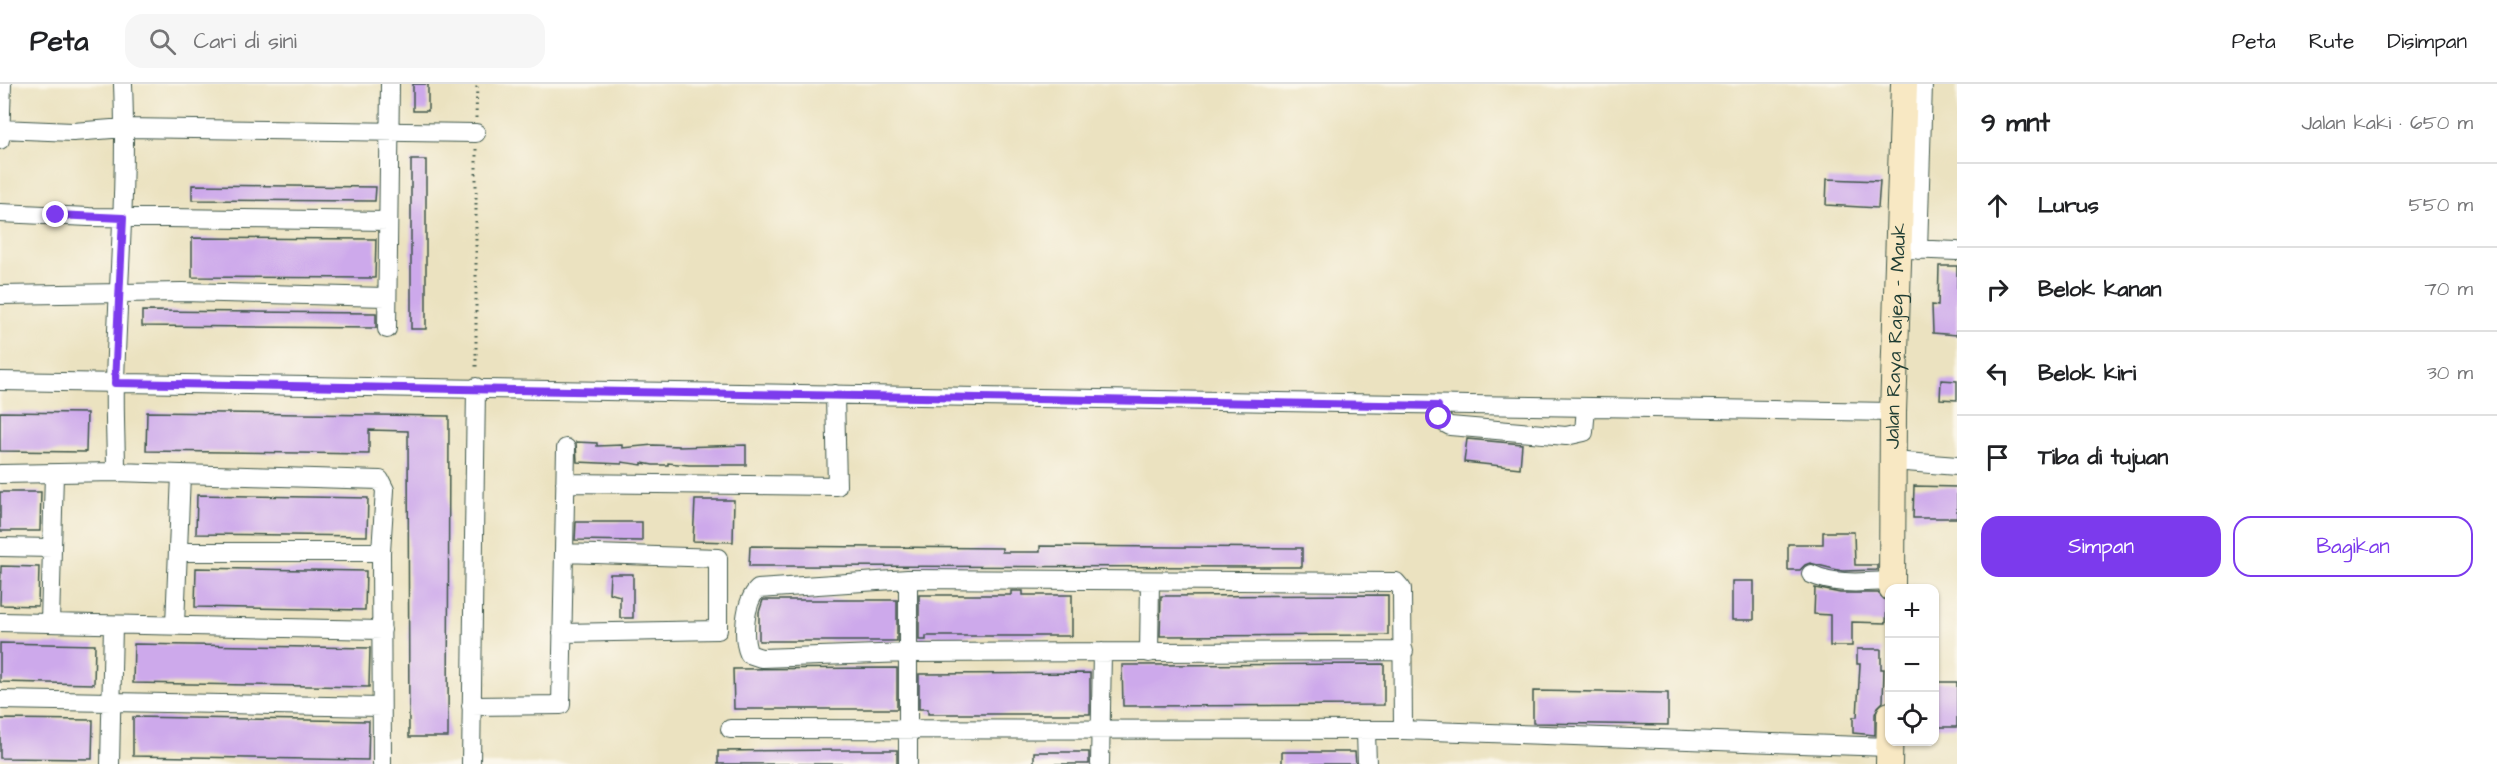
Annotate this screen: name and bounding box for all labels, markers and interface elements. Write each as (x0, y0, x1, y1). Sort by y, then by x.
search box (125, 14, 545, 68)
text: Peta (30, 22, 89, 61)
icon: search (146, 25, 179, 58)
text: Cari di sini (194, 26, 297, 57)
text: Peta (2232, 27, 2276, 56)
text: Rute (2309, 27, 2354, 56)
text: Disimpan (2387, 27, 2467, 56)
text: 9 mnt (1981, 105, 2050, 141)
text: Jalan kaki · 650 m (2301, 109, 2473, 137)
icon: ahead (1981, 189, 2014, 222)
text: Lurus (2038, 190, 2099, 221)
text: 550 m (2408, 191, 2473, 219)
route end (42, 201, 68, 227)
street label: Jalan Raya Rajeg - Mauk (1879, 222, 1913, 449)
icon: right (1981, 273, 2014, 306)
text: Belok kanan (2038, 274, 2162, 305)
text: 70 m (2425, 275, 2473, 303)
icon: left (1981, 357, 2014, 390)
text: Belok kiri (2038, 358, 2136, 389)
text: 30 m (2427, 359, 2473, 387)
route start (1425, 403, 1451, 429)
icon: arrive (1981, 441, 2014, 474)
text: Tiba di tujuan (2038, 442, 2168, 473)
button: Simpan (1981, 516, 2221, 577)
button: Bagikan (2233, 516, 2473, 577)
map controls (1885, 584, 1939, 746)
button: + (1885, 584, 1939, 638)
button: − (1885, 638, 1939, 692)
button: locate (1885, 692, 1939, 746)

